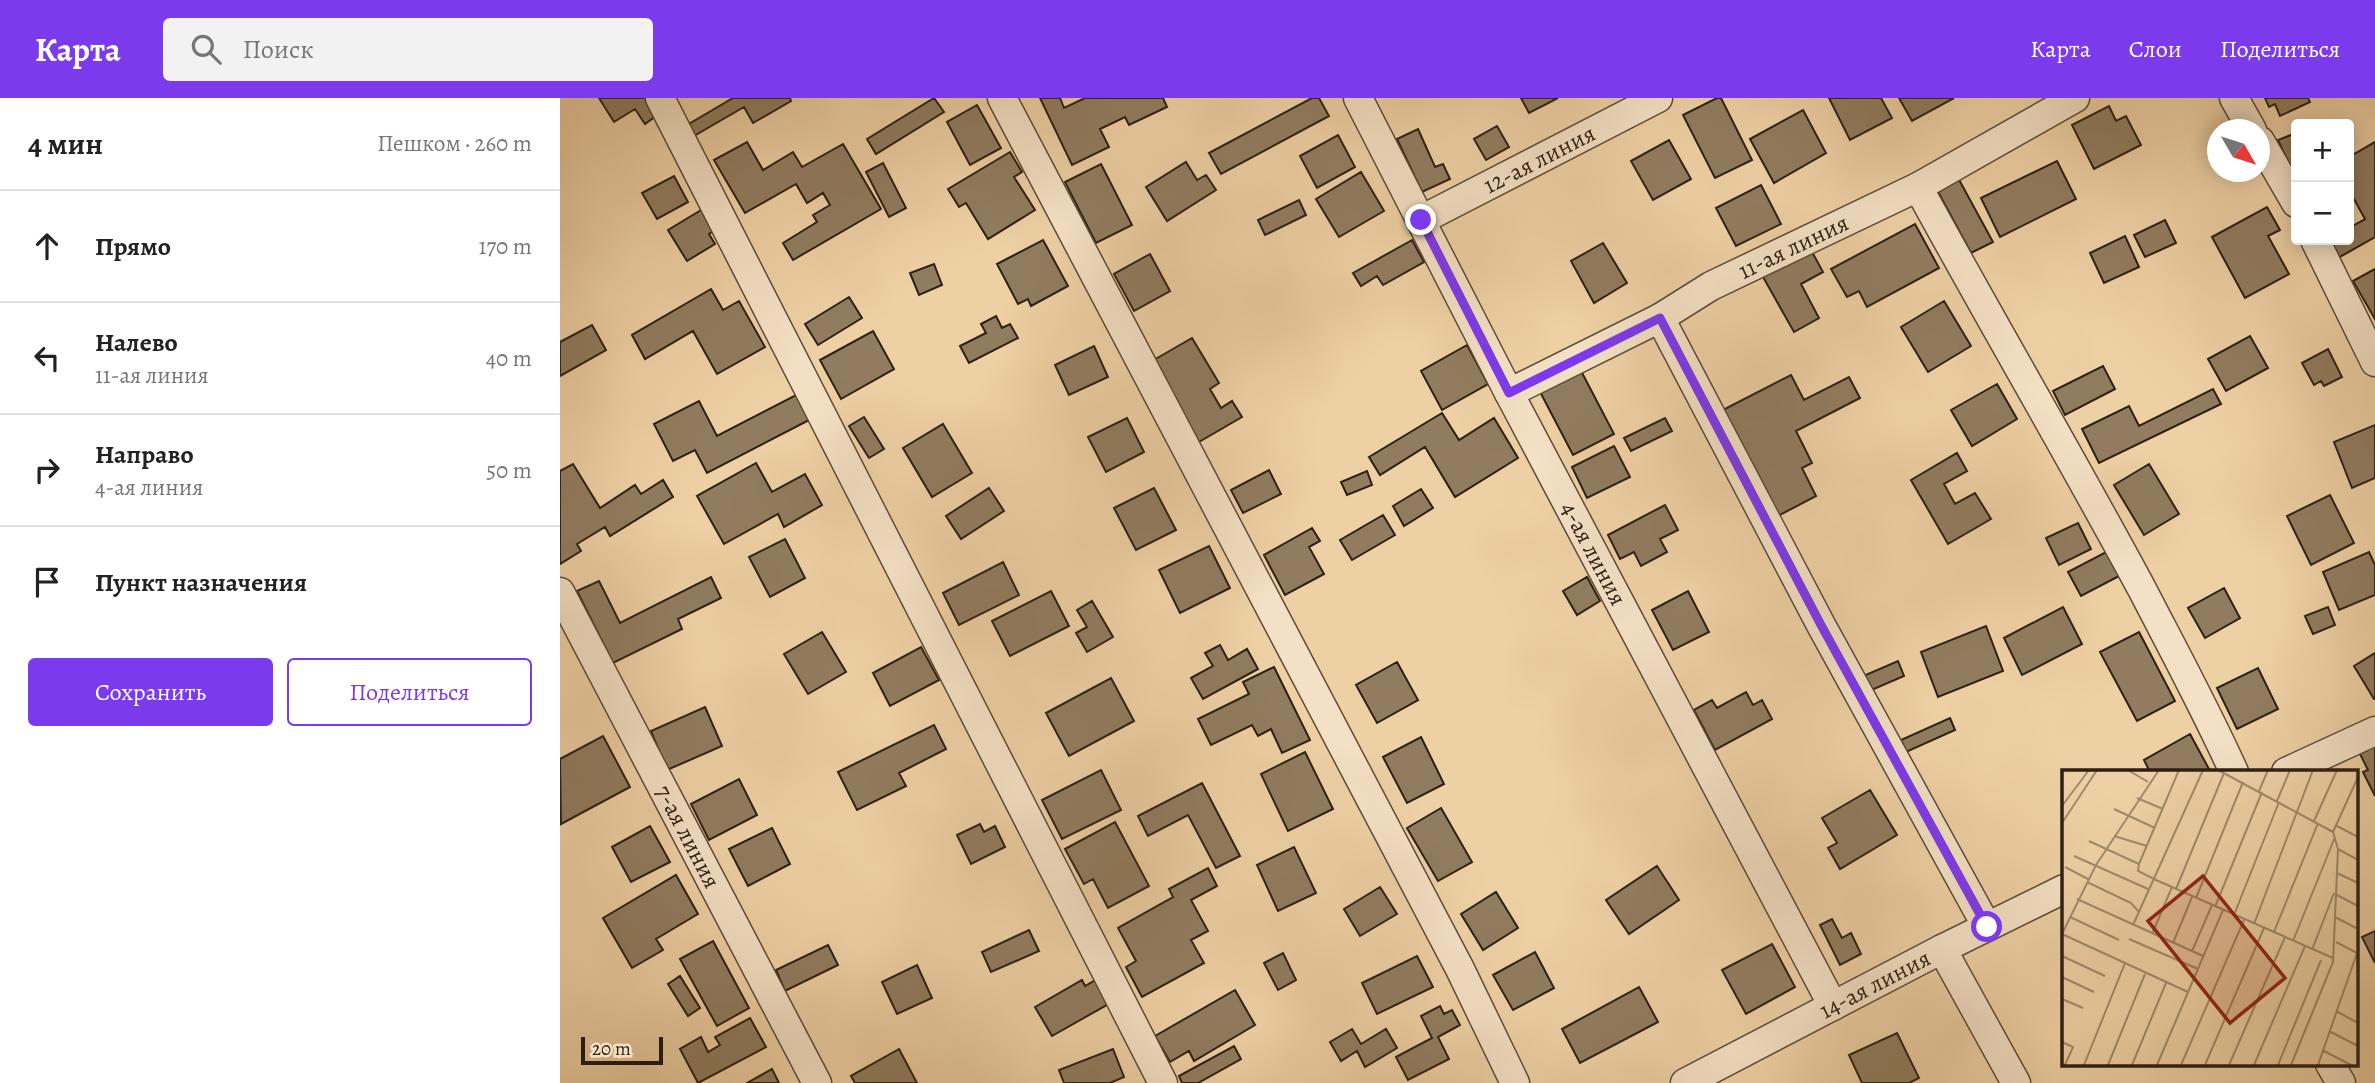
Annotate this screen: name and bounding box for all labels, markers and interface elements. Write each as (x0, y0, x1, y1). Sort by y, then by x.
search box (163, 18, 653, 81)
text: Карта (35, 27, 121, 72)
icon: search (187, 30, 225, 68)
text: Поиск (243, 32, 314, 67)
text: Карта (2030, 33, 2091, 65)
text: Слои (2129, 33, 2182, 65)
text: Поделиться (2220, 33, 2340, 65)
street label: 12-ая линия (1478, 117, 1601, 201)
north arrow (2207, 119, 2270, 182)
map controls (2291, 119, 2354, 245)
button: + (2291, 119, 2354, 182)
text: 4 мин (28, 124, 103, 164)
text: Пешком · 260 m (377, 128, 532, 159)
button: − (2291, 182, 2354, 245)
route end (1405, 204, 1436, 235)
street label: 11-ая линия (1733, 207, 1854, 287)
icon: ahead (28, 227, 66, 265)
text: Прямо (95, 229, 171, 264)
text: 170 m (479, 231, 532, 262)
text: Налево (95, 325, 178, 360)
icon: left (28, 339, 66, 377)
text: 40 m (486, 343, 532, 374)
text: 11-ая линия (95, 360, 209, 391)
text: Направо (95, 437, 194, 472)
icon: right (28, 451, 66, 489)
text: 50 m (486, 455, 532, 486)
text: 4-ая линия (95, 472, 203, 503)
street label: 4-ая линия (1553, 496, 1634, 611)
icon: arrive (28, 563, 66, 601)
text: Пункт назначения (95, 565, 307, 600)
button: Сохранить (28, 658, 273, 726)
button: Поделиться (287, 658, 532, 726)
inset map (2062, 770, 2358, 1066)
street label: 7-ая линия (648, 779, 728, 894)
route start (1971, 911, 2002, 942)
street label: 14-ая линия (1814, 942, 1936, 1026)
scale bar (581, 1034, 663, 1066)
text: 20 m (592, 1036, 631, 1062)

